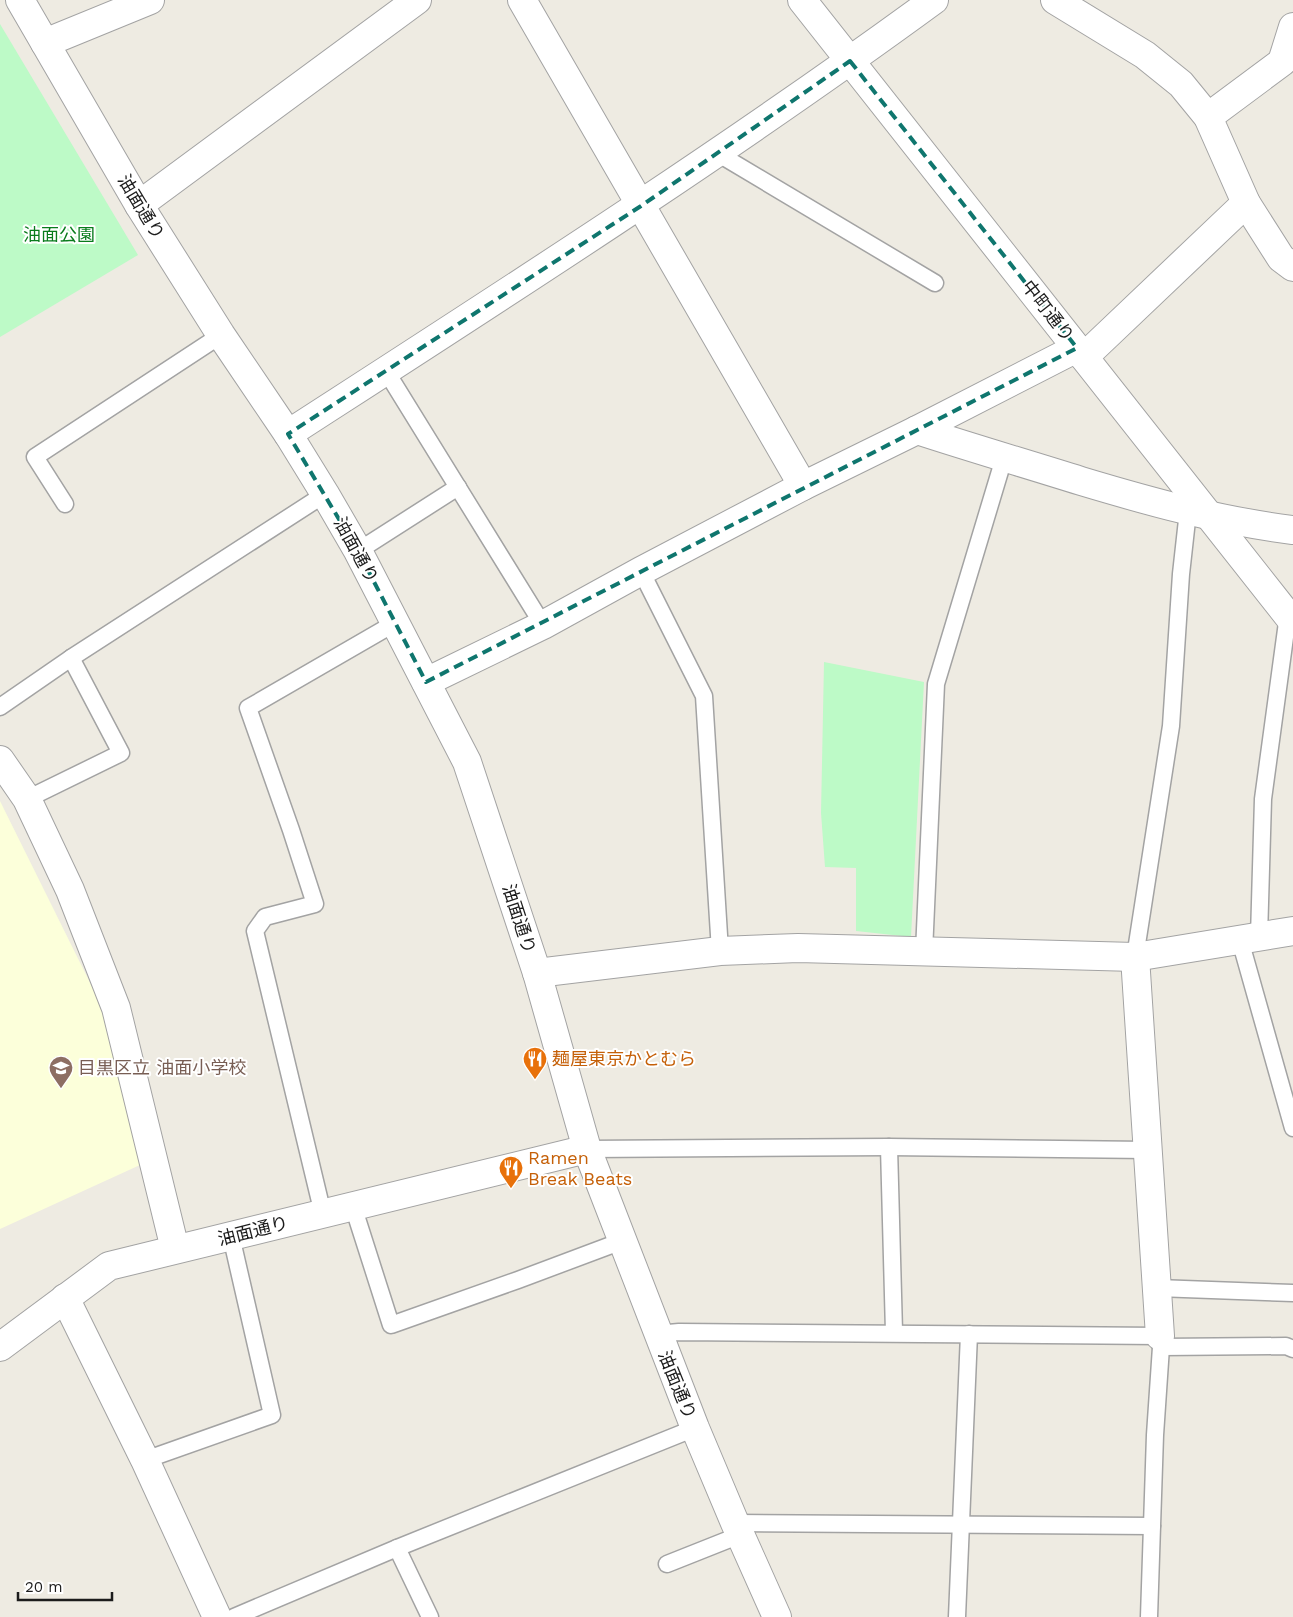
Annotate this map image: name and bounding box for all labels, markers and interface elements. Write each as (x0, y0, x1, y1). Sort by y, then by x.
street label: 油面通り (114, 170, 169, 243)
park label: 油面公園 (23, 224, 95, 245)
street label: 中町通り (1018, 276, 1079, 346)
street label: 油面通り (330, 513, 383, 586)
street label: 油面通り (498, 881, 541, 956)
restaurant icon: 麺屋東京かとむら (522, 1046, 548, 1080)
place label: 麺屋東京かとむら (552, 1048, 696, 1069)
school or university icon: 目黒区立 油面小学校 (48, 1055, 74, 1089)
place label: 目黒区立 油面小学校 (78, 1057, 246, 1078)
place label: Ramen Break Beats (528, 1147, 632, 1189)
restaurant icon: Ramen Break Beats (498, 1155, 524, 1189)
street label: 油面通り (215, 1212, 290, 1249)
street label: 油面通り (654, 1348, 701, 1422)
scale bar (18, 1570, 111, 1602)
text: 20 m (25, 1578, 63, 1596)

